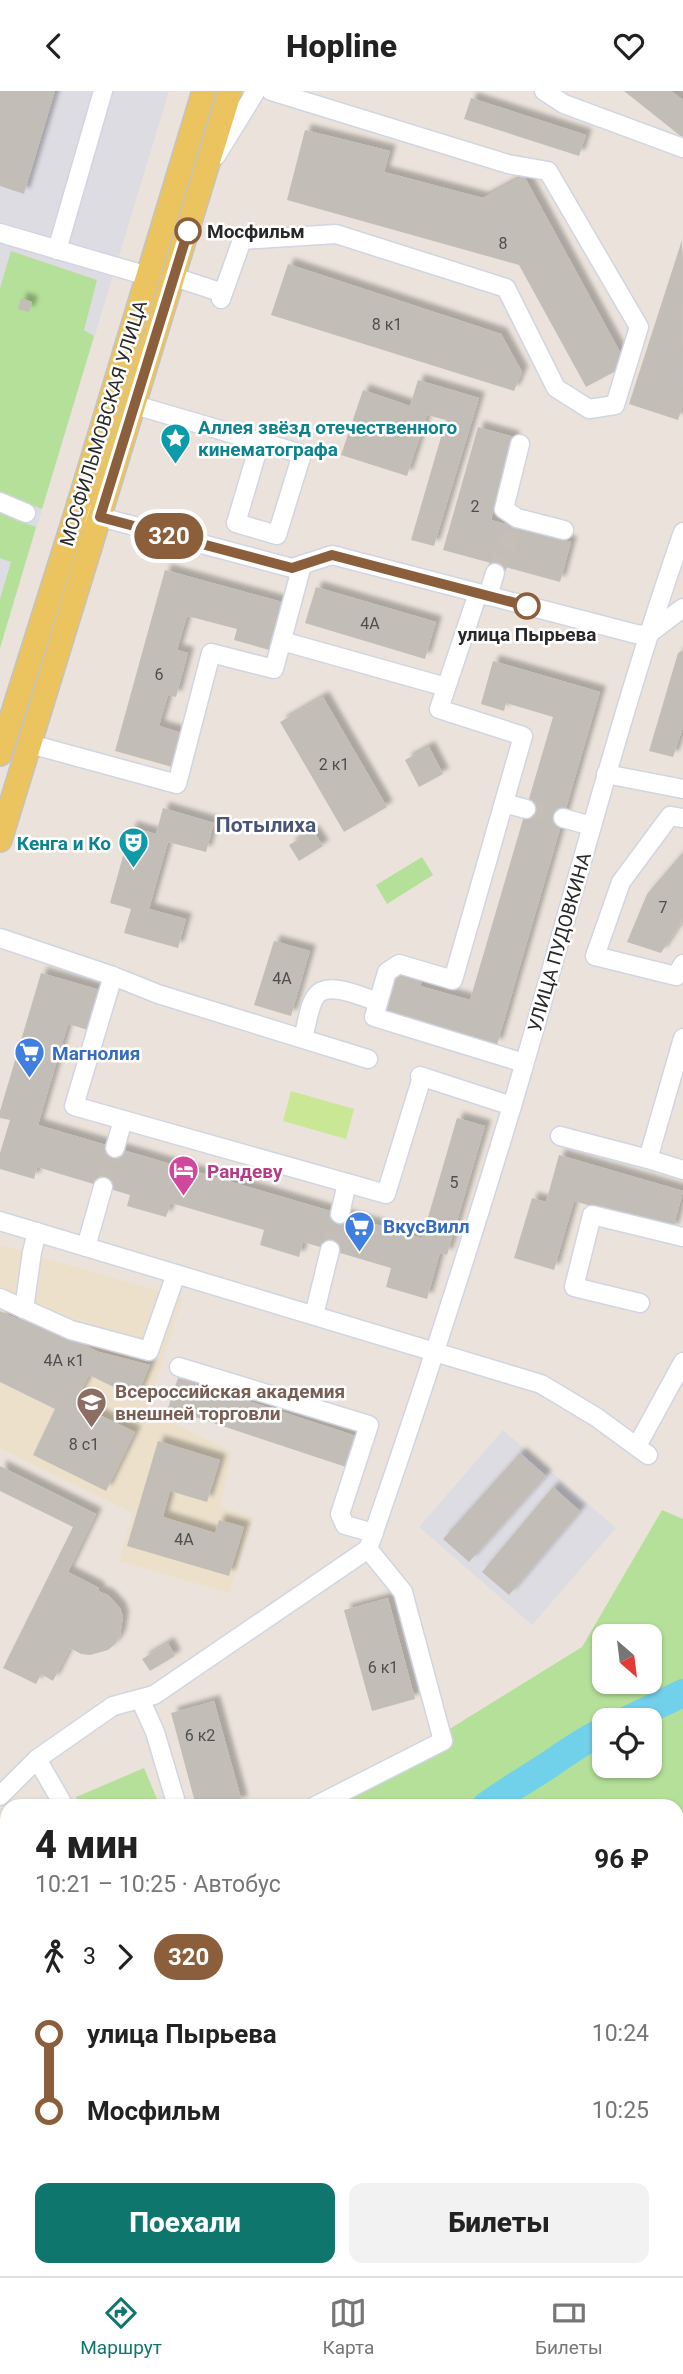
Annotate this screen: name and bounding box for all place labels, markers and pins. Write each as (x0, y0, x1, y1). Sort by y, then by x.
marker: Мосфильм (175, 218, 201, 244)
place label: Мосфильм (207, 220, 305, 243)
place label: Аллея звёзд отечественного кинематографа (198, 416, 458, 461)
place icon: Аллея звёзд отечественного кинематографа (158, 421, 192, 465)
marker: улица Пырьева (514, 593, 540, 619)
place label: улица Пырьева (458, 623, 596, 646)
theatre icon: Кенга и Ко (117, 826, 151, 870)
place label: Кенга и Ко (17, 832, 111, 855)
supermarket icon: Магнолия (12, 1036, 46, 1080)
place label: Магнолия (52, 1042, 140, 1065)
hotel icon: Рандеву (167, 1154, 201, 1198)
place label: Рандеву (207, 1160, 283, 1183)
supermarket icon: ВкусВилл (343, 1209, 377, 1253)
place label: ВкусВилл (383, 1215, 470, 1238)
place label: Всероссийская академия внешней торговли (115, 1380, 345, 1425)
school or university icon: Всероссийская академия внешней торговли (75, 1385, 109, 1429)

